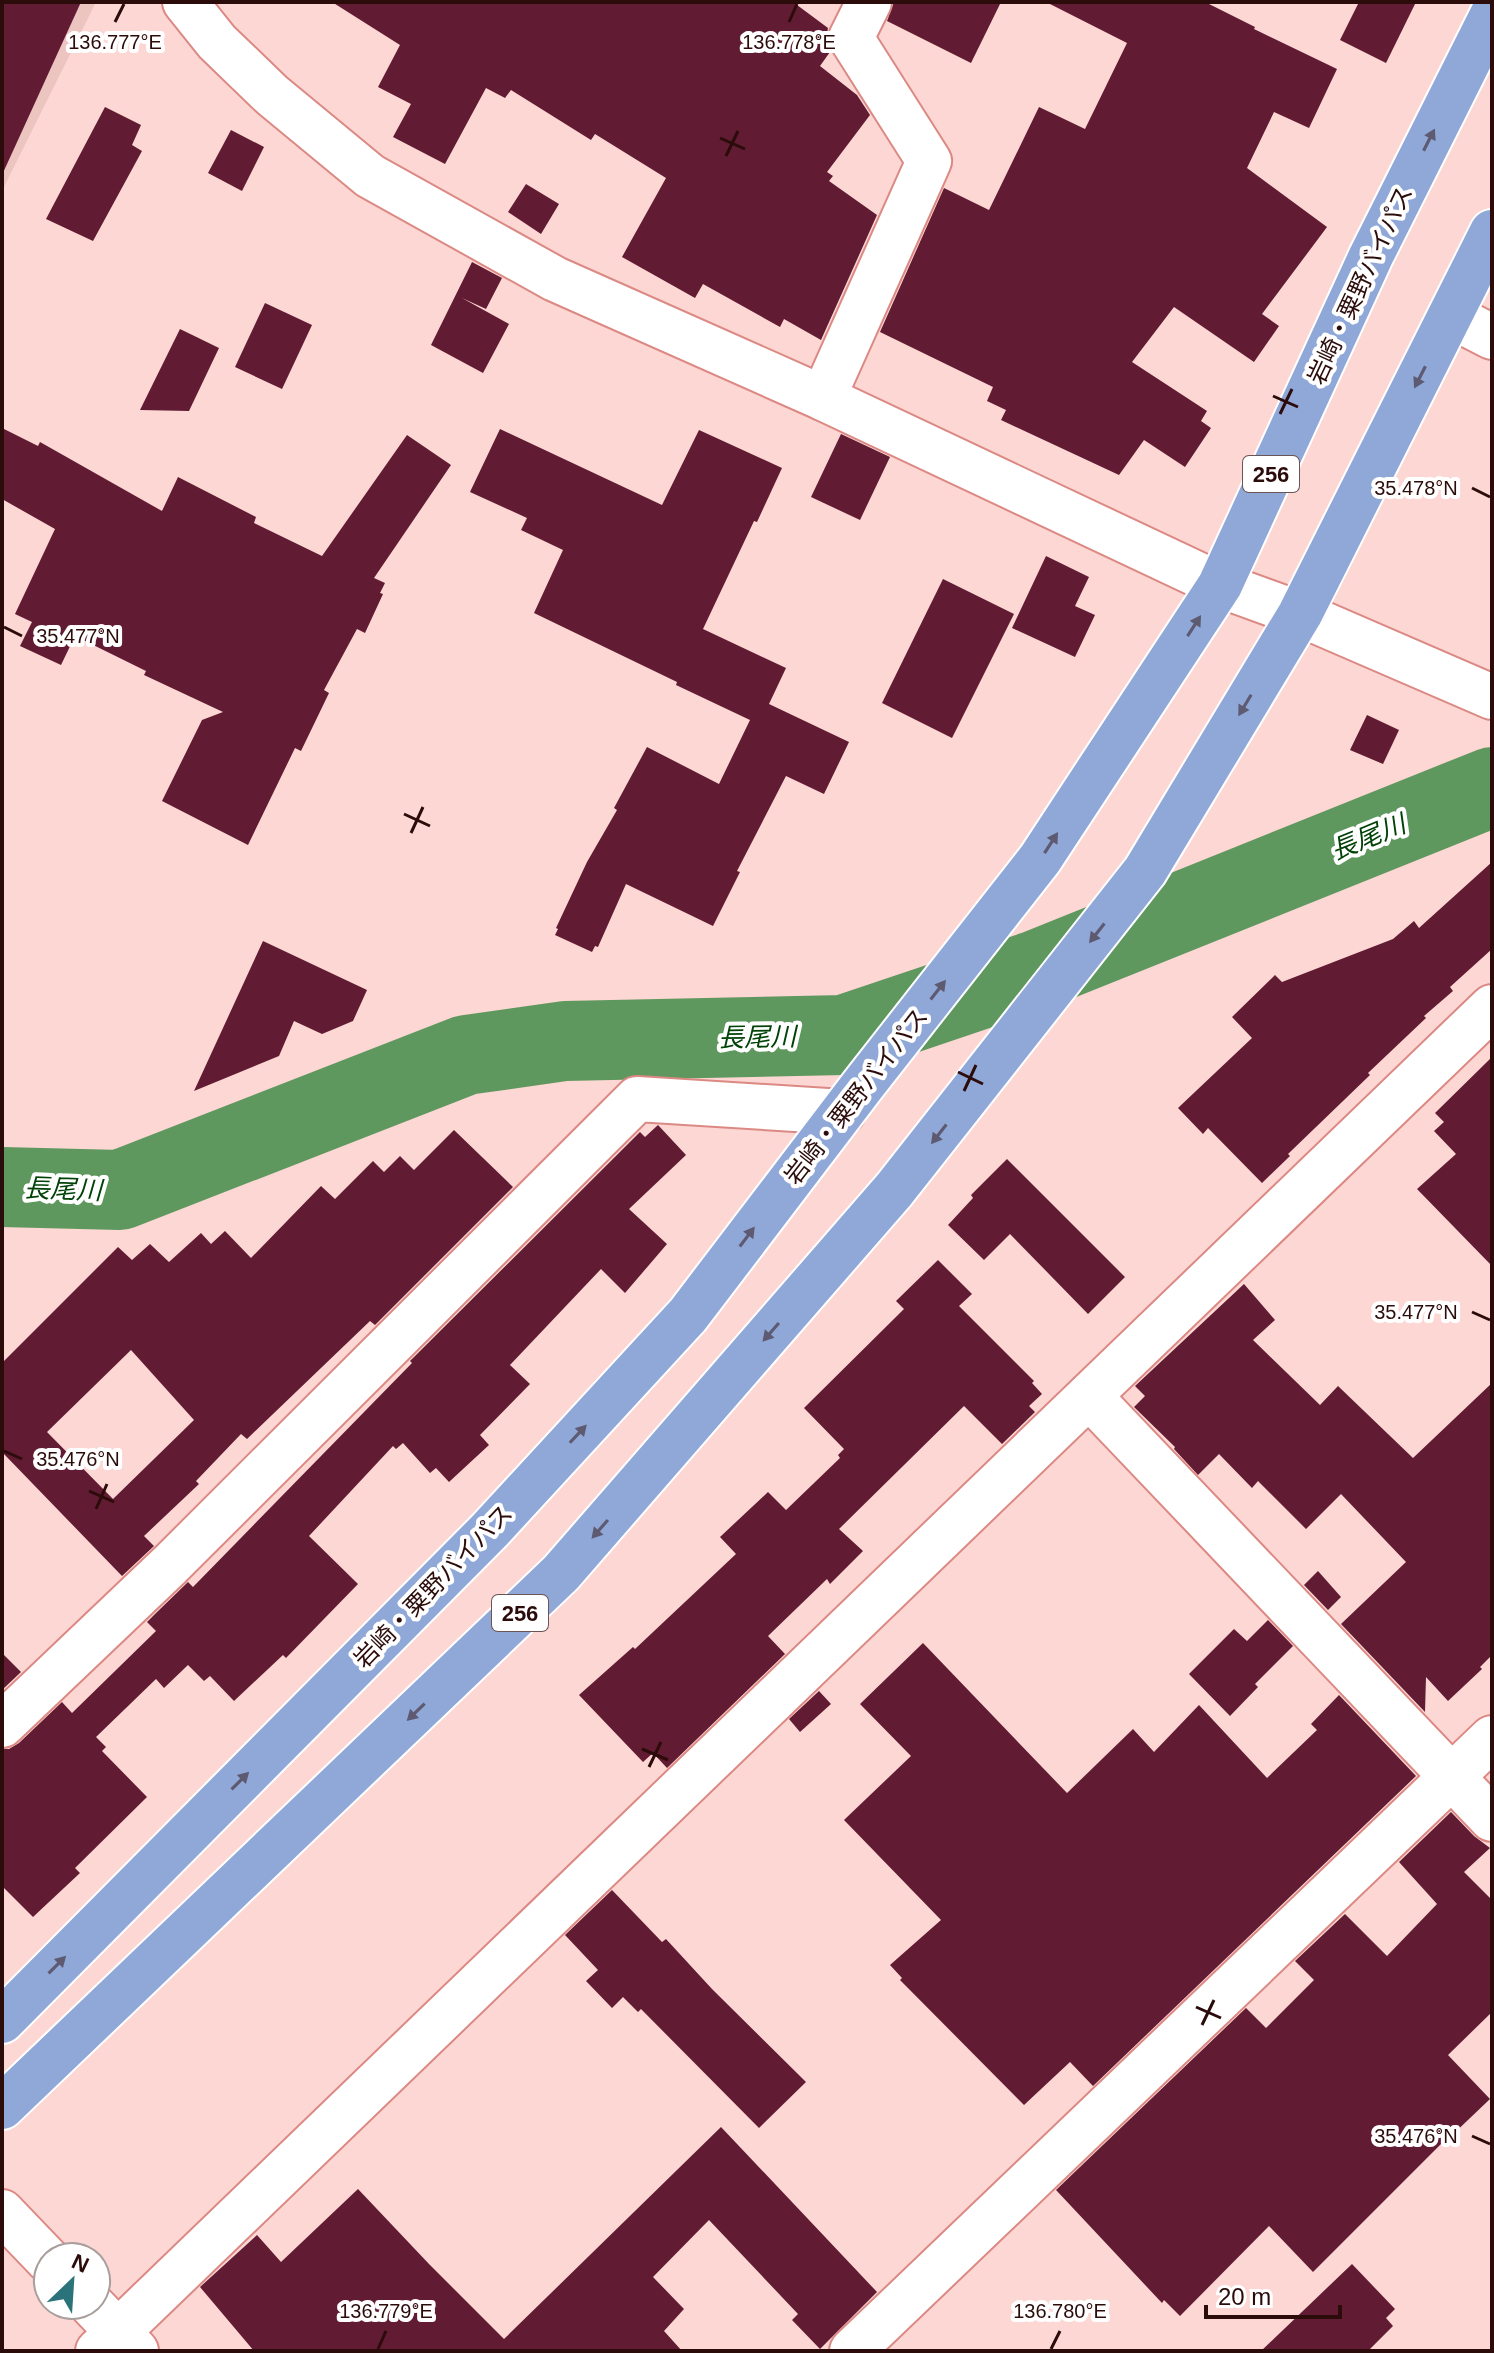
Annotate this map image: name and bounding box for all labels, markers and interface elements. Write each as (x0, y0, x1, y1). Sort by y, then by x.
text: 136.777°E (68, 31, 162, 53)
text: 136.778°E (742, 31, 836, 53)
one-way arrow (1423, 129, 1436, 152)
street label: 岩崎・粟野バイパス (1302, 182, 1418, 388)
one-way arrow (1413, 366, 1427, 389)
road number: 256 (1243, 456, 1299, 492)
text: 35.478°N (1374, 477, 1458, 499)
one-way arrow (1186, 615, 1201, 636)
text: 35.477°N (36, 625, 120, 647)
one-way arrow (1239, 694, 1253, 716)
water label: 長尾川 (1326, 807, 1413, 866)
one-way arrow (1043, 832, 1058, 853)
one-way arrow (1090, 923, 1106, 943)
one-way arrow (929, 980, 946, 1000)
street label: 岩崎・粟野バイパス (779, 1003, 933, 1189)
water label: 長尾川 (718, 1021, 799, 1053)
one-way arrow (931, 1124, 947, 1144)
water label: 長尾川 (23, 1173, 105, 1205)
one-way arrow (739, 1227, 755, 1247)
text: 35.477°N (1374, 1301, 1458, 1323)
one-way arrow (763, 1322, 780, 1342)
one-way arrow (569, 1425, 587, 1444)
text: 35.476°N (36, 1448, 120, 1470)
street label: 岩崎・粟野バイパス (348, 1499, 518, 1673)
one-way arrow (592, 1519, 610, 1538)
road number: 256 (492, 1595, 548, 1631)
one-way arrow (407, 1702, 426, 1721)
one-way arrow (230, 1772, 249, 1791)
one-way arrow (47, 1956, 66, 1975)
text: 35.476°N (1374, 2125, 1458, 2147)
north arrow (32, 2241, 112, 2321)
text: N (68, 2249, 93, 2278)
scale bar (1206, 2269, 1340, 2319)
text: 20 m (1218, 2283, 1271, 2310)
text: 136.779°E (339, 2300, 433, 2322)
text: 136.780°E (1013, 2300, 1107, 2322)

